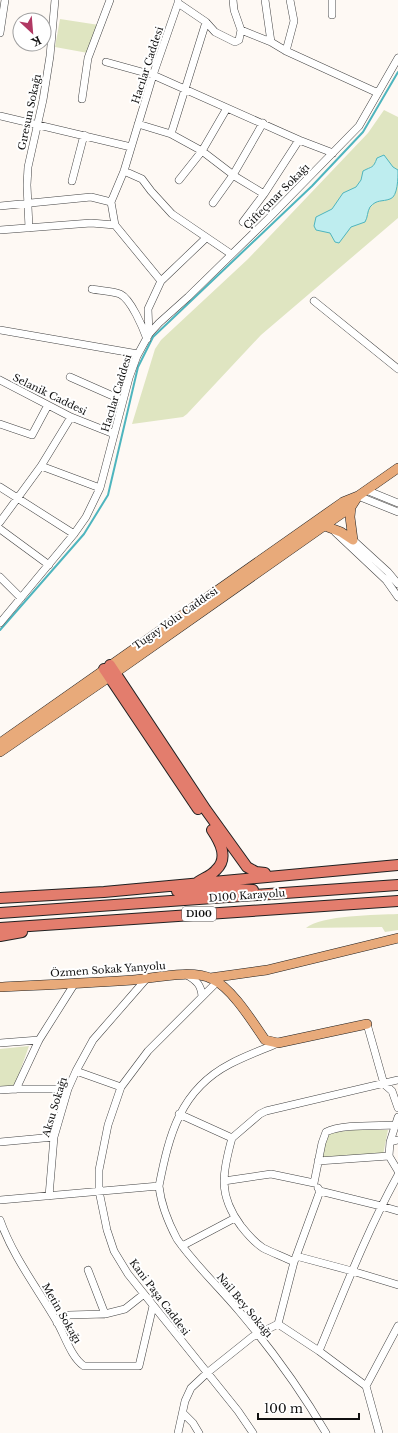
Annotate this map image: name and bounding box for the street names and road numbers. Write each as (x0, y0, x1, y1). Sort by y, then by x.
street label: Hacılar Caddesi (129, 24, 166, 105)
street label: Gıresun Sokağı (15, 72, 44, 151)
street label: Çifteçınar Sokağı (241, 160, 312, 232)
street label: Hacılar Caddesi (98, 352, 135, 434)
street label: Selanik Caddesi (11, 371, 90, 418)
street label: Tugay Yolu Caddesi (130, 584, 221, 653)
street label: D100 Karayolu (208, 886, 286, 905)
road number: D100 (182, 907, 216, 921)
street label: Özmen Sokak Yanyolu (50, 958, 166, 980)
street label: Aksu Sokağı (39, 1075, 70, 1140)
street label: Kani Paşa Caddesi (127, 1257, 193, 1339)
street label: Nail Bey Sokağı (214, 1270, 276, 1341)
street label: Metin Sokağı (39, 1281, 84, 1346)

